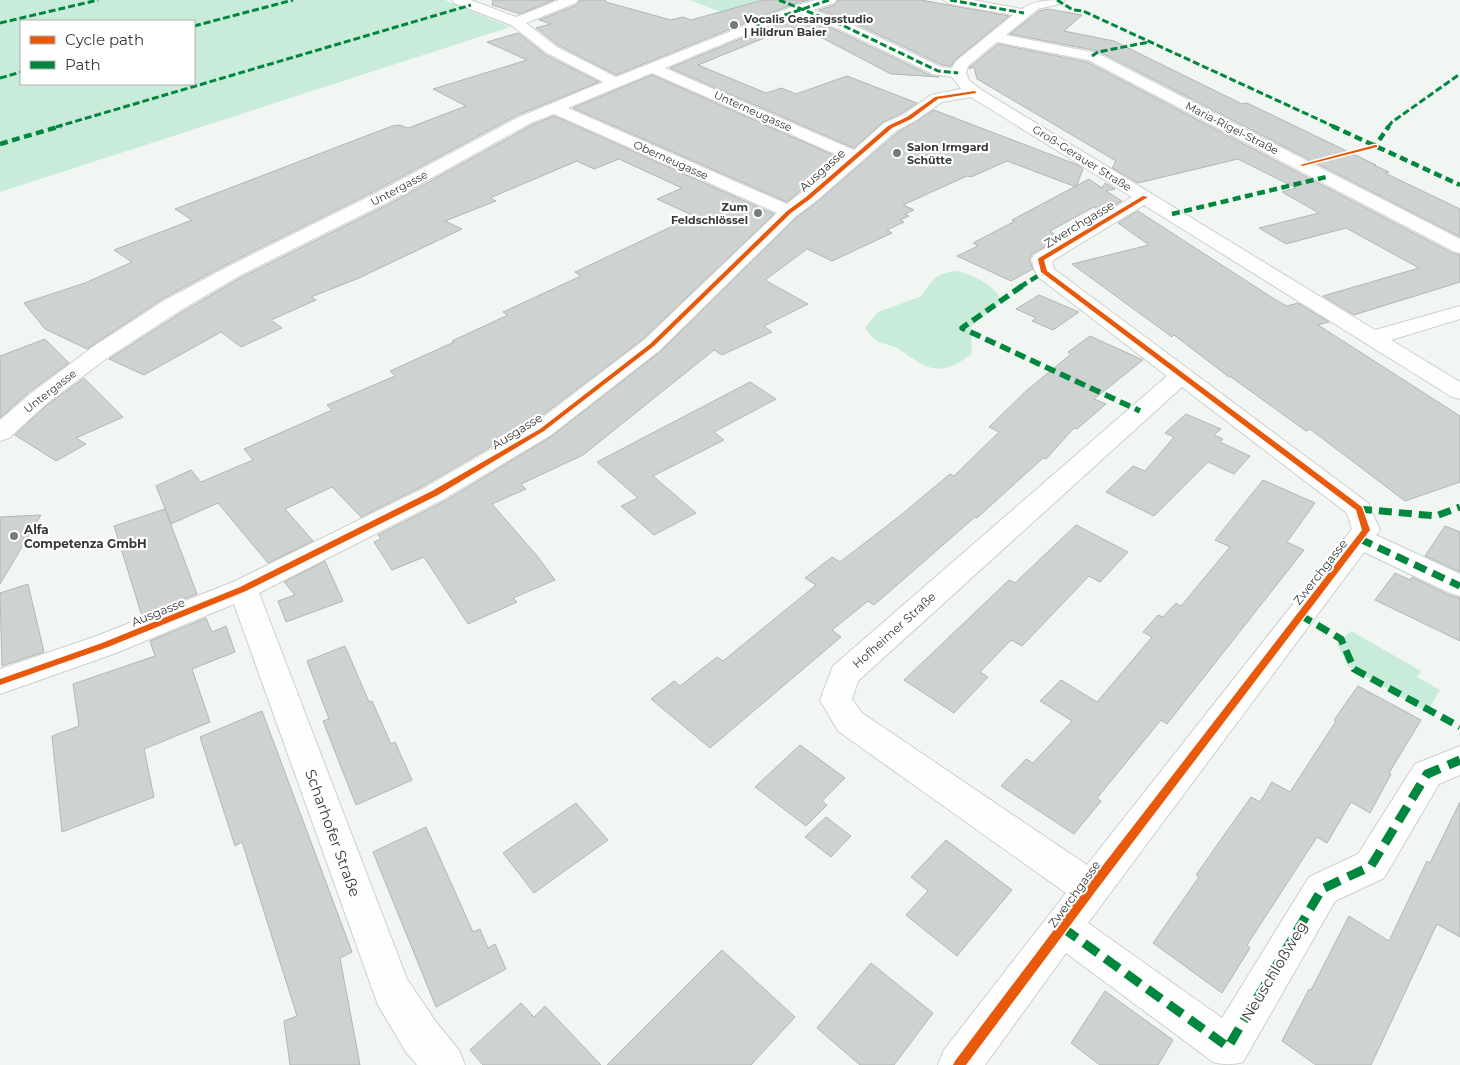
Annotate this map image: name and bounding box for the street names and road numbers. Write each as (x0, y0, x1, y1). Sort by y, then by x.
street label: Unterneugasse (712, 87, 795, 135)
street label: Maria-Rigel-Straße (1183, 98, 1281, 158)
street label: Groß-Gerauer Straße (1030, 122, 1134, 194)
street label: Oberneugasse (631, 137, 711, 183)
street label: Ausgasse (796, 145, 848, 195)
street label: Untergasse (368, 167, 430, 209)
street label: Zwerchgasse (1041, 197, 1117, 251)
street label: Untergasse (21, 366, 79, 416)
street label: Ausgasse (489, 410, 545, 452)
street label: Zwerchgasse (1290, 536, 1350, 608)
street label: Hofheimer Straße (849, 589, 939, 671)
street label: Ausgasse (129, 594, 187, 630)
street label: Scharhofer Straße (301, 767, 365, 899)
street label: Zwerchgasse (1045, 858, 1103, 930)
street label: Neuschloßweg (1237, 918, 1311, 1024)

